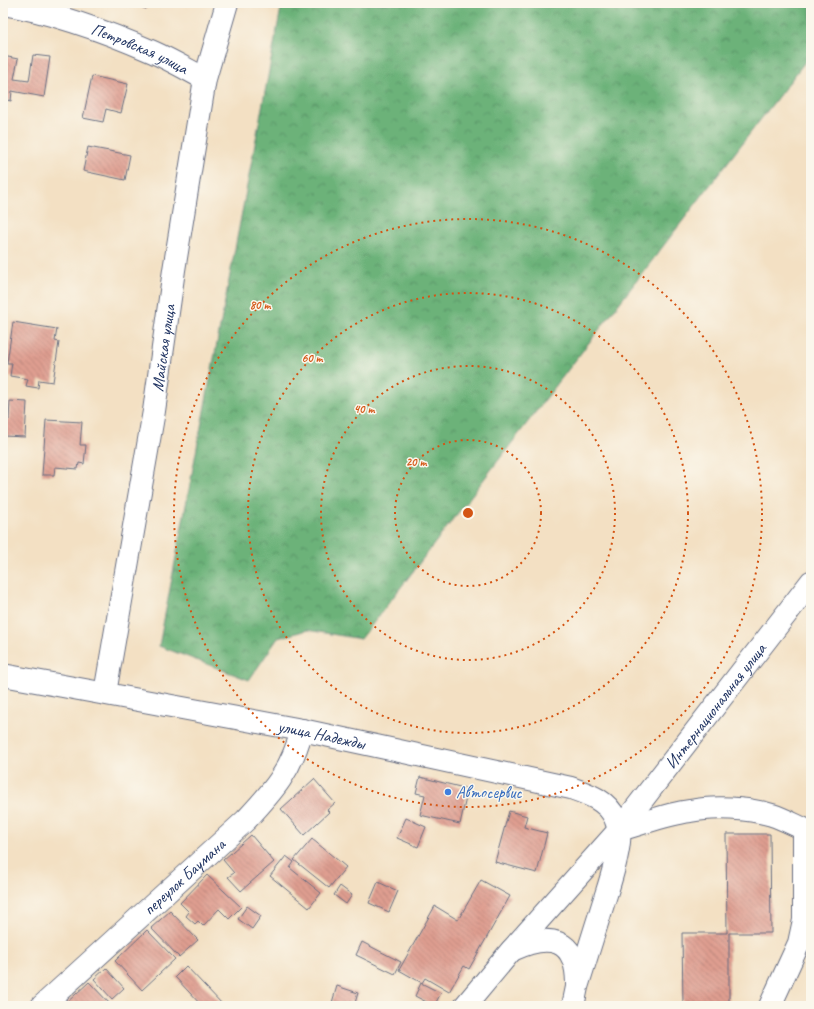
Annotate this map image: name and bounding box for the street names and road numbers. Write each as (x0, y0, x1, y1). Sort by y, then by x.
street label: Петровская улица (88, 18, 193, 79)
street label: Майская улица (146, 302, 180, 393)
street label: Интернациональная улица (660, 638, 771, 773)
street label: улица Надежды (275, 715, 369, 754)
street label: переулок Баумана (138, 833, 230, 919)

